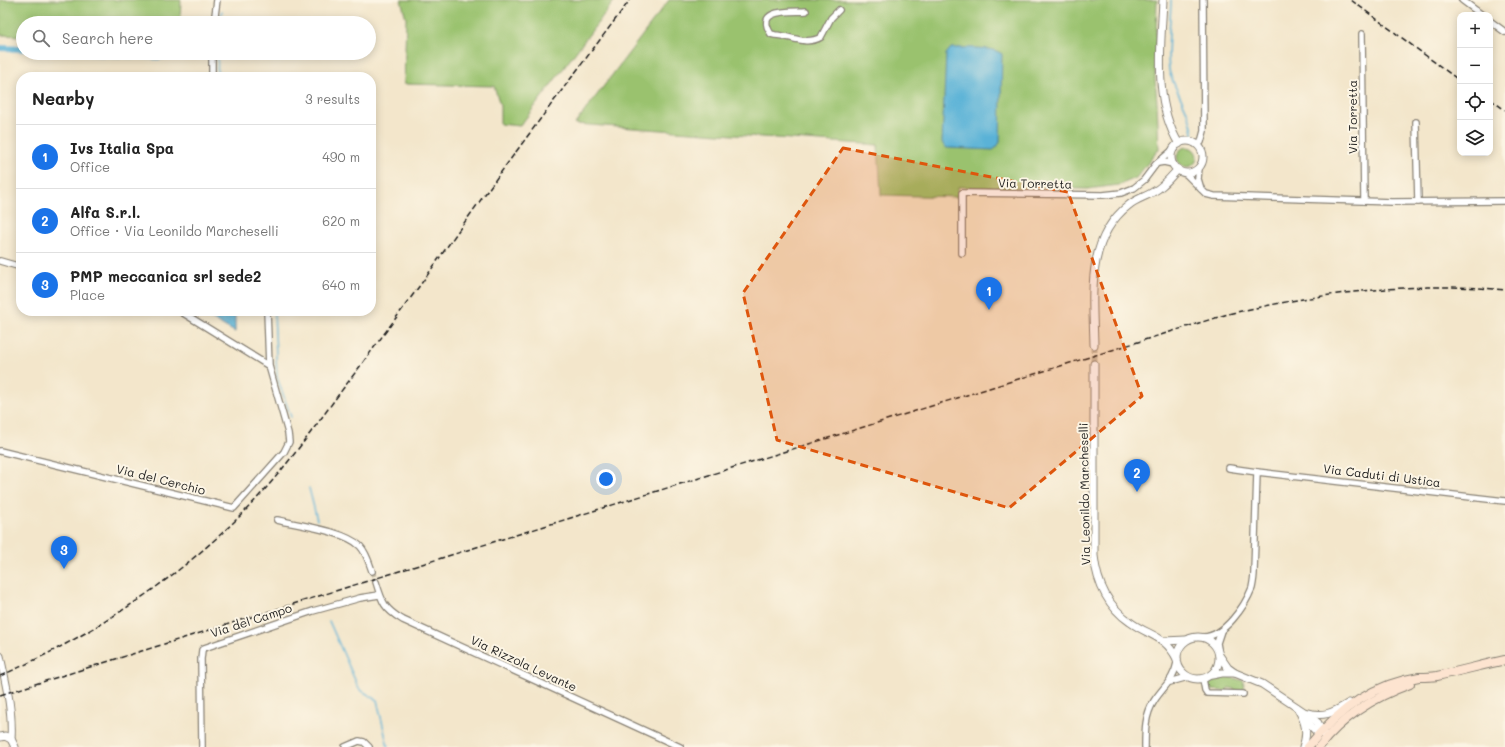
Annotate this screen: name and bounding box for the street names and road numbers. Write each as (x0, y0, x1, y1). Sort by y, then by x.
street label: Via Torretta (1344, 80, 1360, 154)
street label: Via Torretta (998, 174, 1072, 192)
street label: Via Leonildo Marcheselli (1075, 423, 1093, 565)
street label: Via del Cerchio (115, 460, 207, 498)
street label: Via Caduti di Ustica (1322, 460, 1442, 490)
street label: Via del Campo (208, 599, 294, 641)
street label: Via Rizzola Levante (468, 631, 580, 695)

